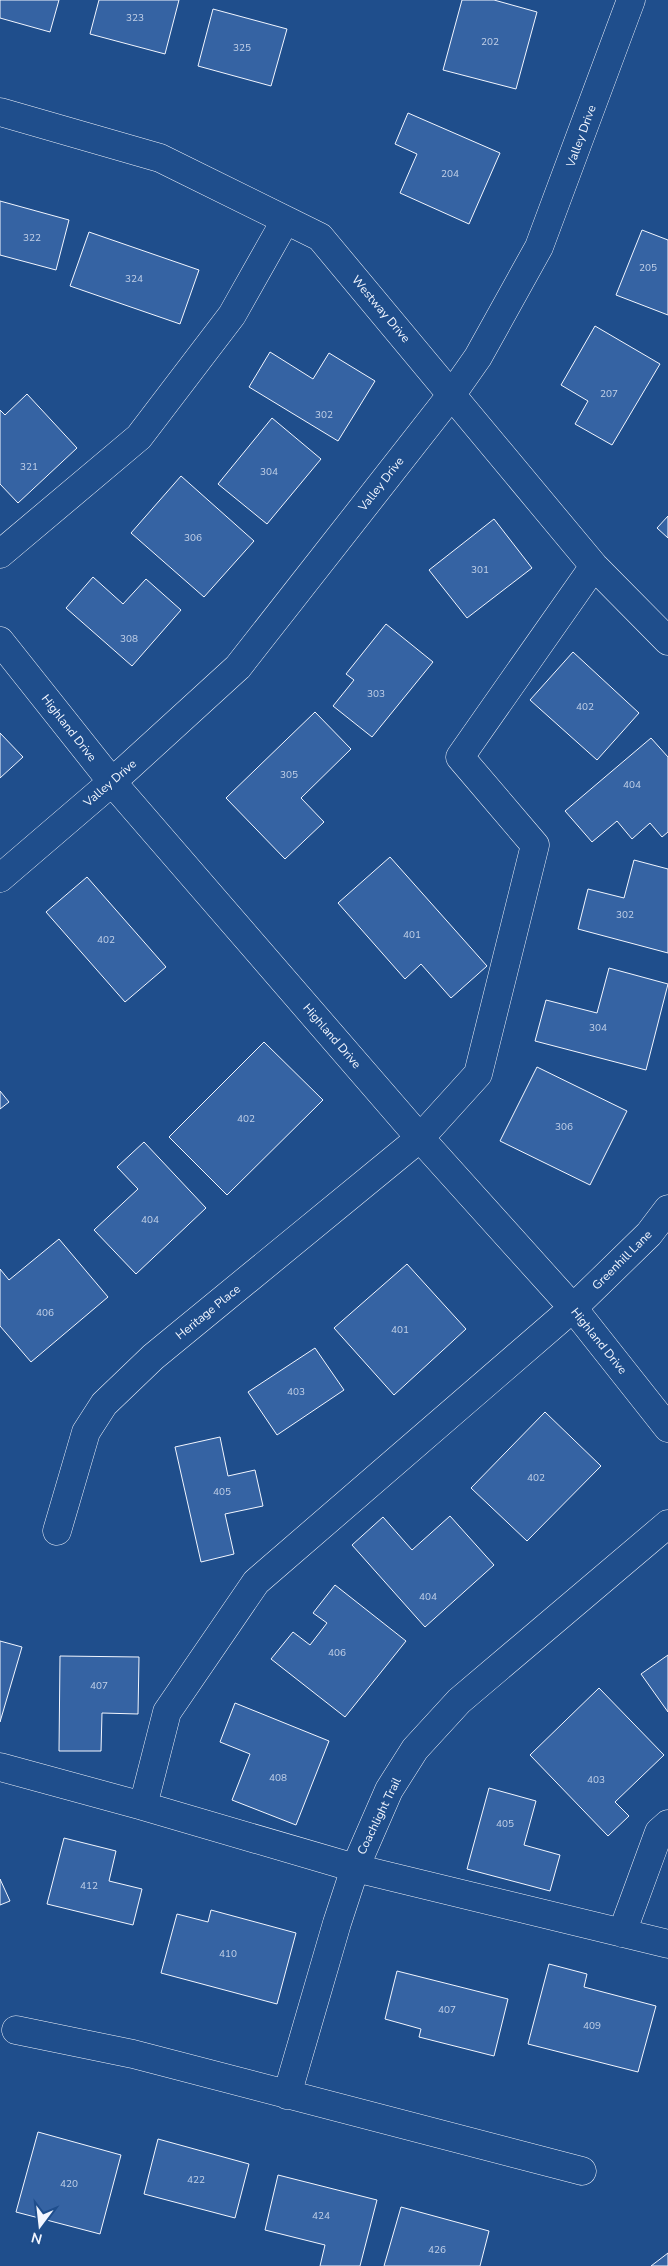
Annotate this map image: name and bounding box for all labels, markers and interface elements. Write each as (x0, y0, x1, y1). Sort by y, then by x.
house number: 323 (126, 11, 144, 25)
house number: 202 (481, 35, 499, 49)
house number: 325 (233, 41, 251, 55)
street label: Valley Drive (562, 103, 600, 170)
house number: 204 (441, 167, 459, 181)
house number: 322 (23, 231, 41, 245)
house number: 205 (639, 261, 657, 275)
house number: 324 (125, 272, 143, 286)
street label: Westway Drive (348, 272, 414, 346)
house number: 207 (600, 387, 618, 401)
house number: 302 (315, 408, 333, 422)
street label: Valley Drive (354, 453, 407, 515)
house number: 321 (20, 460, 38, 474)
house number: 304 (260, 465, 278, 479)
house number: 306 (184, 531, 202, 545)
house number: 301 (471, 563, 489, 577)
house number: 308 (120, 632, 138, 646)
house number: 303 (367, 687, 385, 701)
street label: Highland Drive (38, 691, 100, 765)
house number: 402 (576, 700, 594, 714)
street label: Valley Drive (79, 756, 140, 811)
house number: 305 (280, 768, 298, 782)
house number: 404 (623, 778, 641, 792)
house number: 302 (616, 908, 634, 922)
house number: 401 (403, 928, 421, 942)
house number: 402 (97, 933, 115, 947)
street label: Highland Drive (299, 1000, 365, 1072)
house number: 304 (589, 1021, 607, 1035)
house number: 402 (237, 1112, 255, 1126)
house number: 306 (555, 1120, 573, 1134)
house number: 404 (141, 1213, 159, 1227)
street label: Greenhill Lane (589, 1227, 655, 1293)
street label: Heritage Place (172, 1281, 244, 1343)
street label: Highland Drive (567, 1304, 631, 1378)
house number: 406 (36, 1306, 54, 1320)
house number: 401 (391, 1323, 409, 1337)
house number: 403 (287, 1385, 305, 1399)
house number: 402 (527, 1471, 545, 1485)
house number: 405 (213, 1485, 231, 1499)
house number: 404 (419, 1590, 437, 1604)
house number: 406 (328, 1646, 346, 1660)
house number: 407 (90, 1679, 108, 1693)
house number: 408 (269, 1771, 287, 1785)
house number: 403 (587, 1773, 605, 1787)
street label: Coachlight Trail (353, 1774, 405, 1857)
house number: 405 (496, 1817, 514, 1831)
house number: 412 (80, 1879, 98, 1893)
house number: 410 (219, 1947, 237, 1961)
house number: 407 (438, 2003, 456, 2017)
house number: 409 (583, 2019, 601, 2033)
house number: 422 (187, 2173, 205, 2187)
house number: 420 (60, 2177, 78, 2191)
north arrow (15, 2201, 65, 2251)
house number: 424 (312, 2209, 330, 2223)
text: N (29, 2228, 44, 2249)
house number: 426 (428, 2243, 446, 2257)

